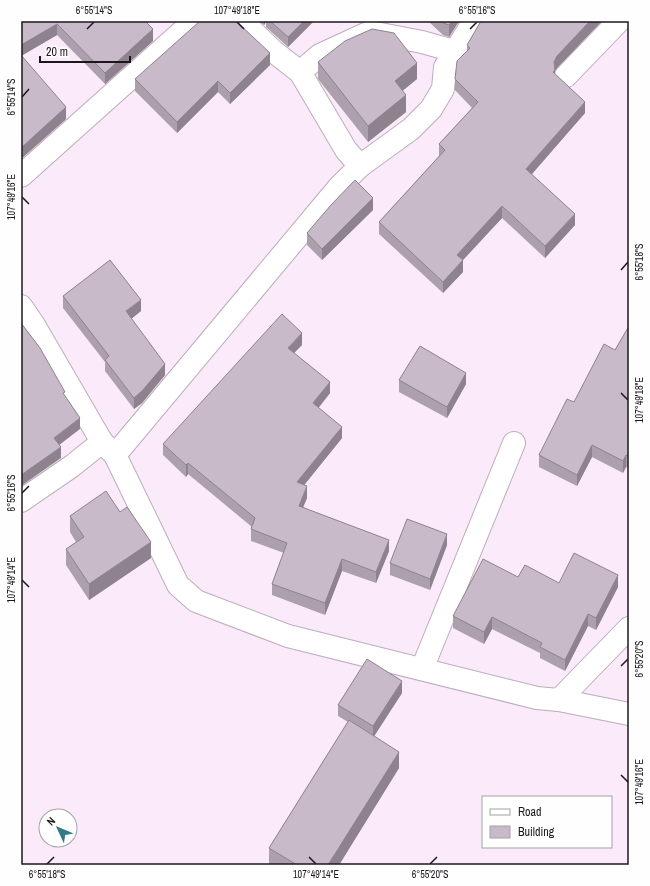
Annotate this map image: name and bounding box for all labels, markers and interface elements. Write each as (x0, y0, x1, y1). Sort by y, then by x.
text: 6°55'14"S (76, 4, 113, 17)
text: 107°49'18"E (214, 4, 260, 17)
text: 6°55'16"S (459, 4, 496, 17)
scale bar (40, 38, 130, 64)
text: 20 m (46, 44, 68, 60)
text: 6°55'14"S (5, 78, 18, 115)
text: 107°49'16"E (5, 174, 18, 220)
text: 6°55'18"S (633, 243, 646, 280)
text: 107°49'18"E (633, 377, 646, 423)
text: 6°55'16"S (5, 474, 18, 511)
text: 107°49'14"E (5, 557, 18, 603)
text: 6°55'20"S (633, 640, 646, 677)
text: 107°49'16"E (633, 759, 646, 805)
legend (482, 796, 612, 848)
text: Road (518, 804, 542, 820)
north arrow (38, 808, 78, 848)
text: N (44, 814, 58, 828)
text: Building (518, 824, 555, 840)
text: 6°55'18"S (29, 868, 66, 881)
text: 107°49'14"E (293, 868, 339, 881)
text: 6°55'20"S (412, 868, 449, 881)

